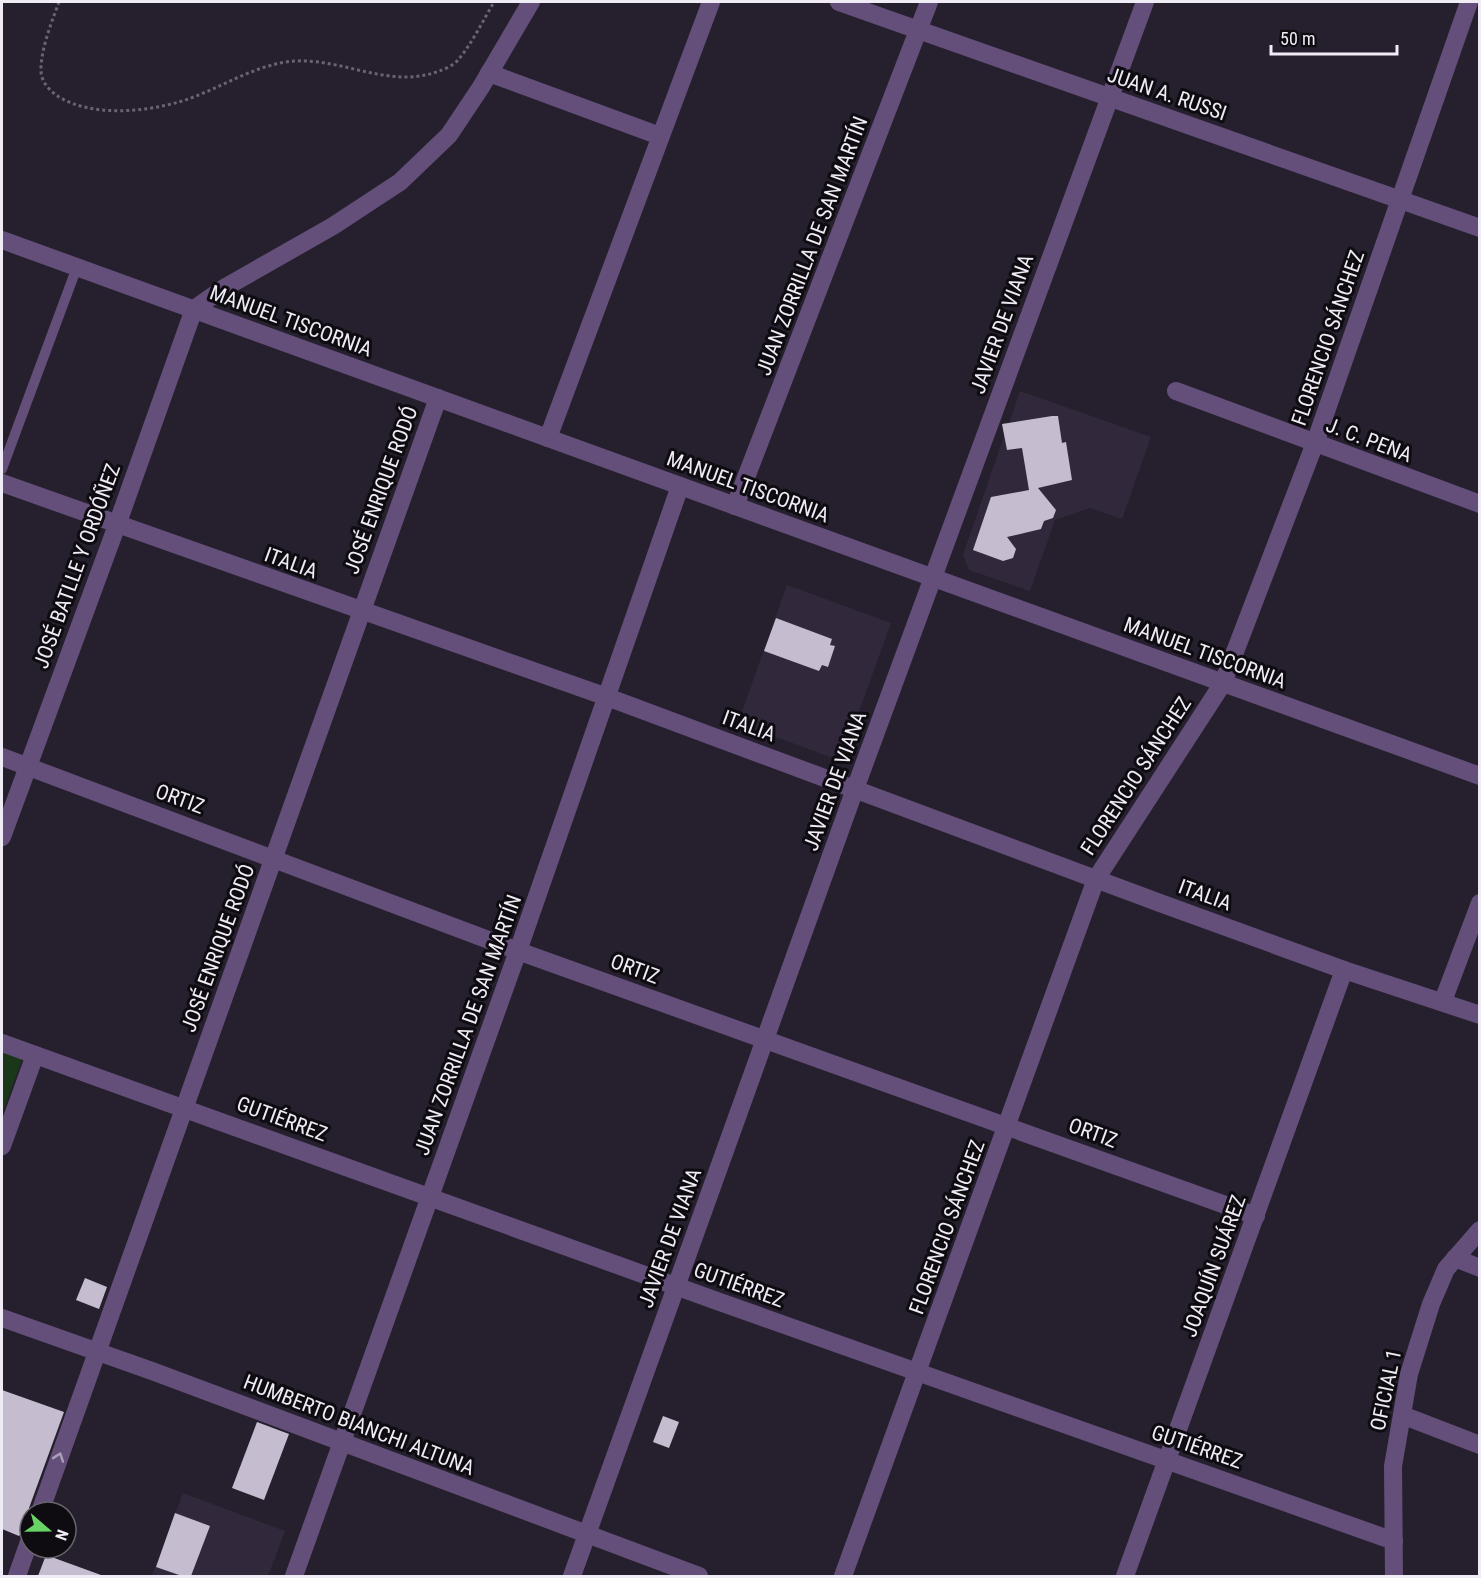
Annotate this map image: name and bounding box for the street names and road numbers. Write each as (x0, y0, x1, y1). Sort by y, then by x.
street label: JUAN A. RUSSI (1104, 62, 1230, 126)
street label: JUAN ZORRILLA DE SAN MARTÍN (751, 113, 873, 379)
street label: FLORENCIO SÁNCHEZ (1287, 247, 1369, 429)
street label: JAVIER DE VIANA (966, 251, 1038, 397)
street label: MANUEL TISCORNIA (207, 280, 375, 362)
street label: JOSÉ ENRIQUE RODÓ (339, 403, 423, 577)
street label: J. C. PENA (1323, 413, 1415, 467)
street label: MANUEL TISCORNIA (664, 446, 832, 528)
street label: JOSÉ BATLLE Y ORDÓÑEZ (29, 460, 125, 672)
street label: ITALIA (261, 542, 321, 584)
street label: MANUEL TISCORNIA (1121, 612, 1289, 694)
street label: FLORENCIO SÁNCHEZ (1076, 692, 1196, 860)
street label: ITALIA (719, 705, 779, 747)
street label: JAVIER DE VIANA (799, 708, 871, 854)
street label: ORTIZ (152, 779, 208, 819)
street label: JOSÉ ENRIQUE RODÓ (176, 861, 260, 1035)
street label: ITALIA (1175, 874, 1235, 916)
street label: JUAN ZORRILLA DE SAN MARTÍN (410, 892, 526, 1158)
street label: ORTIZ (607, 949, 663, 989)
street label: GUTIÉRREZ (233, 1092, 331, 1146)
street label: ORTIZ (1065, 1113, 1121, 1153)
street label: FLORENCIO SÁNCHEZ (904, 1137, 990, 1317)
street label: JAVIER DE VIANA (634, 1165, 706, 1311)
street label: JOAQUÍN SUÁREZ (1177, 1192, 1251, 1340)
street label: GUTIÉRREZ (690, 1258, 788, 1312)
street label: OFICIAL 1 (1366, 1347, 1406, 1433)
street label: HUMBERTO BIANCHI ALTUNA (240, 1370, 478, 1480)
street label: GUTIÉRREZ (1148, 1420, 1246, 1474)

